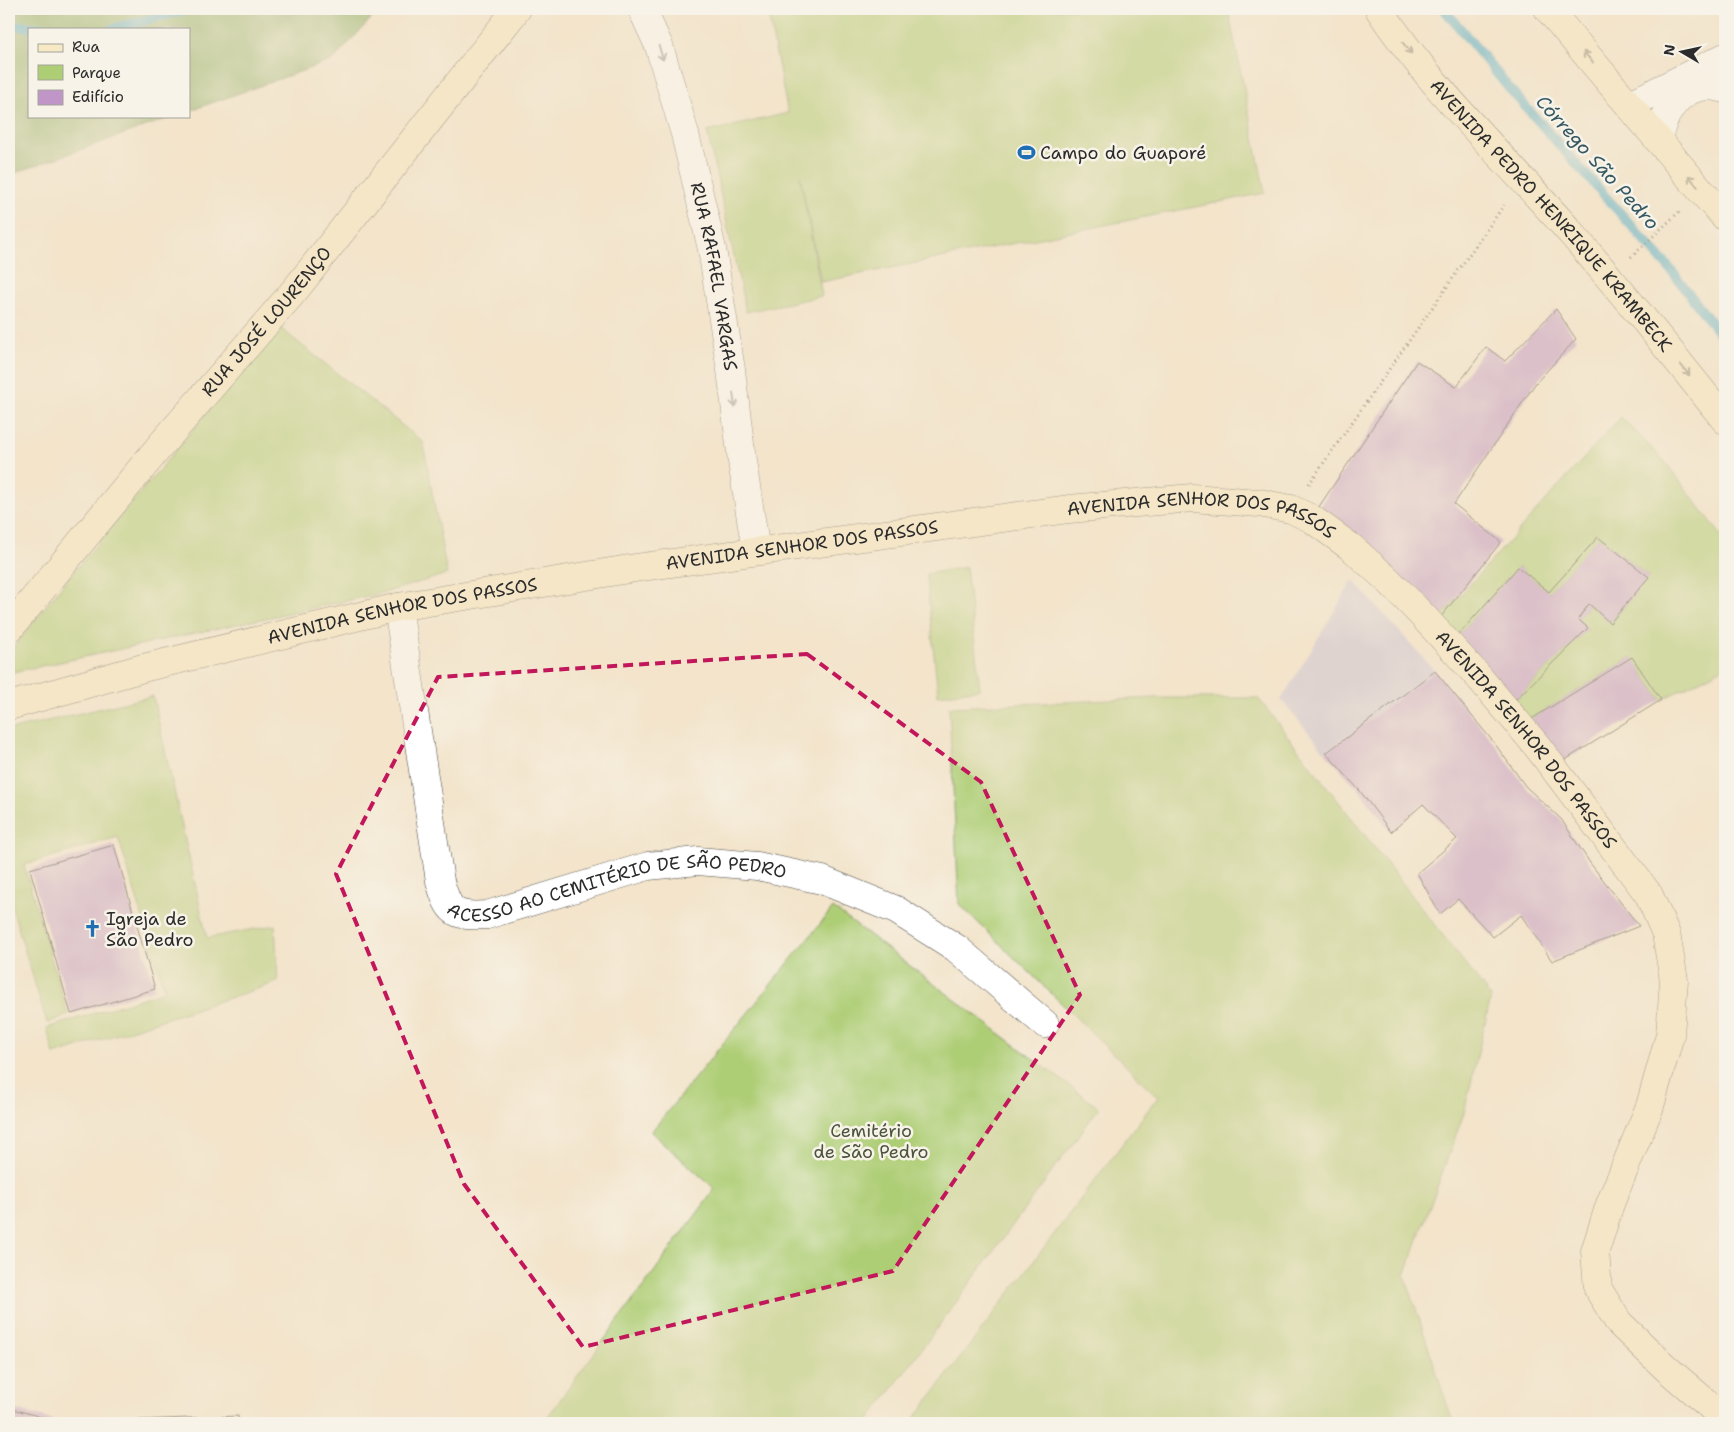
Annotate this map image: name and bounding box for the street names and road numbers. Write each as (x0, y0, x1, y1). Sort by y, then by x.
street label: AVENIDA PEDRO HENRIQUE KRAMBECK (1425, 74, 1678, 357)
street label: RUA RAFAEL VARGAS (685, 180, 743, 372)
street label: RUA JOSÉ LOURENÇO (196, 242, 337, 402)
street label: AVENIDA SENHOR DOS PASSOS (1066, 486, 1340, 544)
street label: AVENIDA SENHOR DOS PASSOS (664, 515, 940, 576)
street label: AVENIDA SENHOR DOS PASSOS (265, 572, 539, 650)
street label: AVENIDA SENHOR DOS PASSOS (1430, 625, 1622, 854)
street label: ACESSO AO CEMITÉRIO DE SÃO PEDRO (442, 849, 789, 928)

